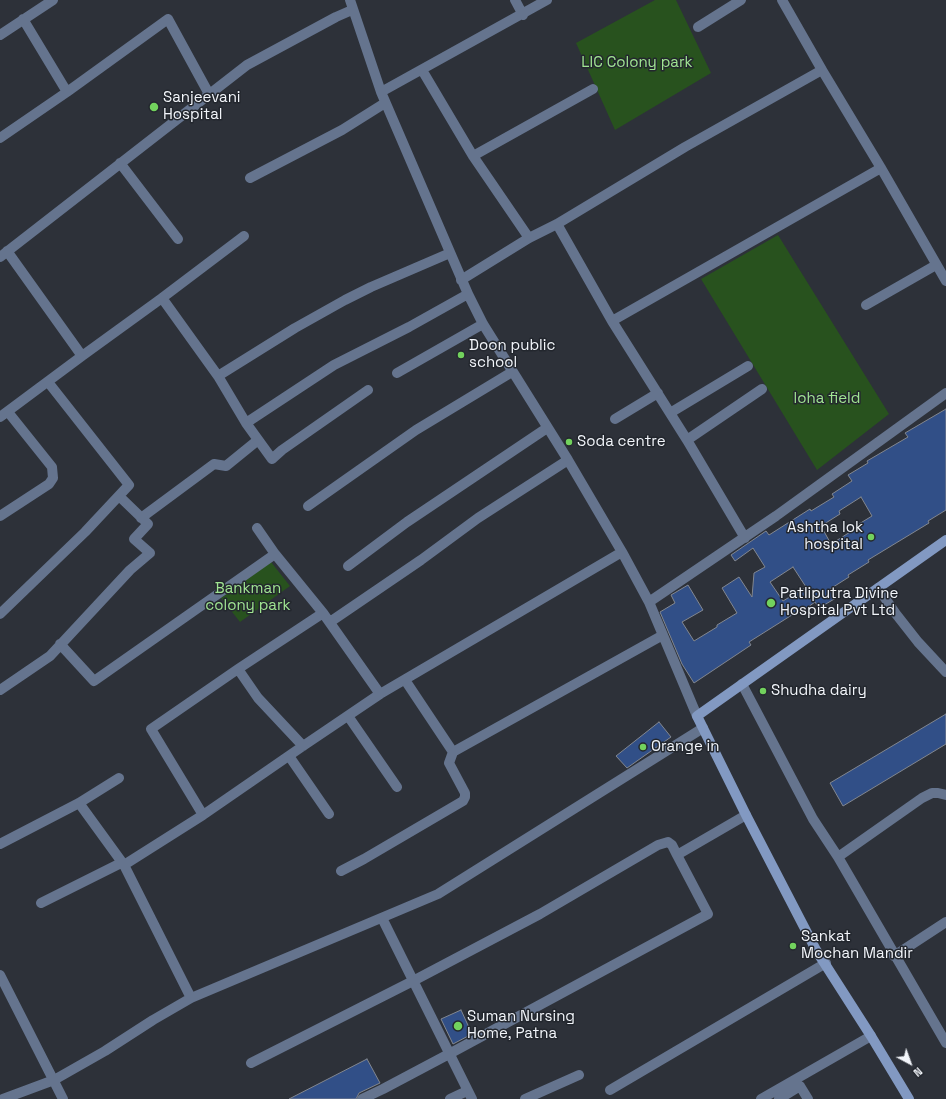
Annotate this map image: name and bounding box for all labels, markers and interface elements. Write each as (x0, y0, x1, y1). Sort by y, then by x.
park label: LIC Colony park (581, 54, 693, 72)
place label: Sanjeevani Hospital (163, 89, 241, 124)
marker: Sanjeevani Hospital (148, 101, 160, 113)
place label: Doon public school (469, 337, 555, 372)
marker: Doon public school (456, 350, 466, 360)
park label: loha field (794, 390, 860, 408)
place label: Soda centre (577, 433, 666, 451)
marker: Soda centre (564, 437, 574, 447)
place label: Ashtha lok hospital (787, 519, 863, 554)
marker: Ashtha lok hospital (866, 532, 876, 542)
park label: Bankman colony park (205, 580, 291, 615)
place label: Patliputra Divine Hospital Pvt Ltd (780, 585, 898, 620)
marker: Patliputra Divine Hospital Pvt Ltd (765, 597, 777, 609)
place label: Shudha dairy (771, 682, 867, 700)
marker: Shudha dairy (758, 686, 768, 696)
place label: Orange in (651, 738, 719, 756)
marker: Orange in (638, 742, 648, 752)
place label: Sankat Mochan Mandir (801, 928, 913, 963)
marker: Sankat Mochan Mandir (788, 941, 798, 951)
place label: Suman Nursing Home, Patna (467, 1008, 575, 1043)
marker: Suman Nursing Home, Patna (452, 1020, 464, 1032)
north arrow (890, 1043, 930, 1083)
text: N (910, 1064, 925, 1080)

